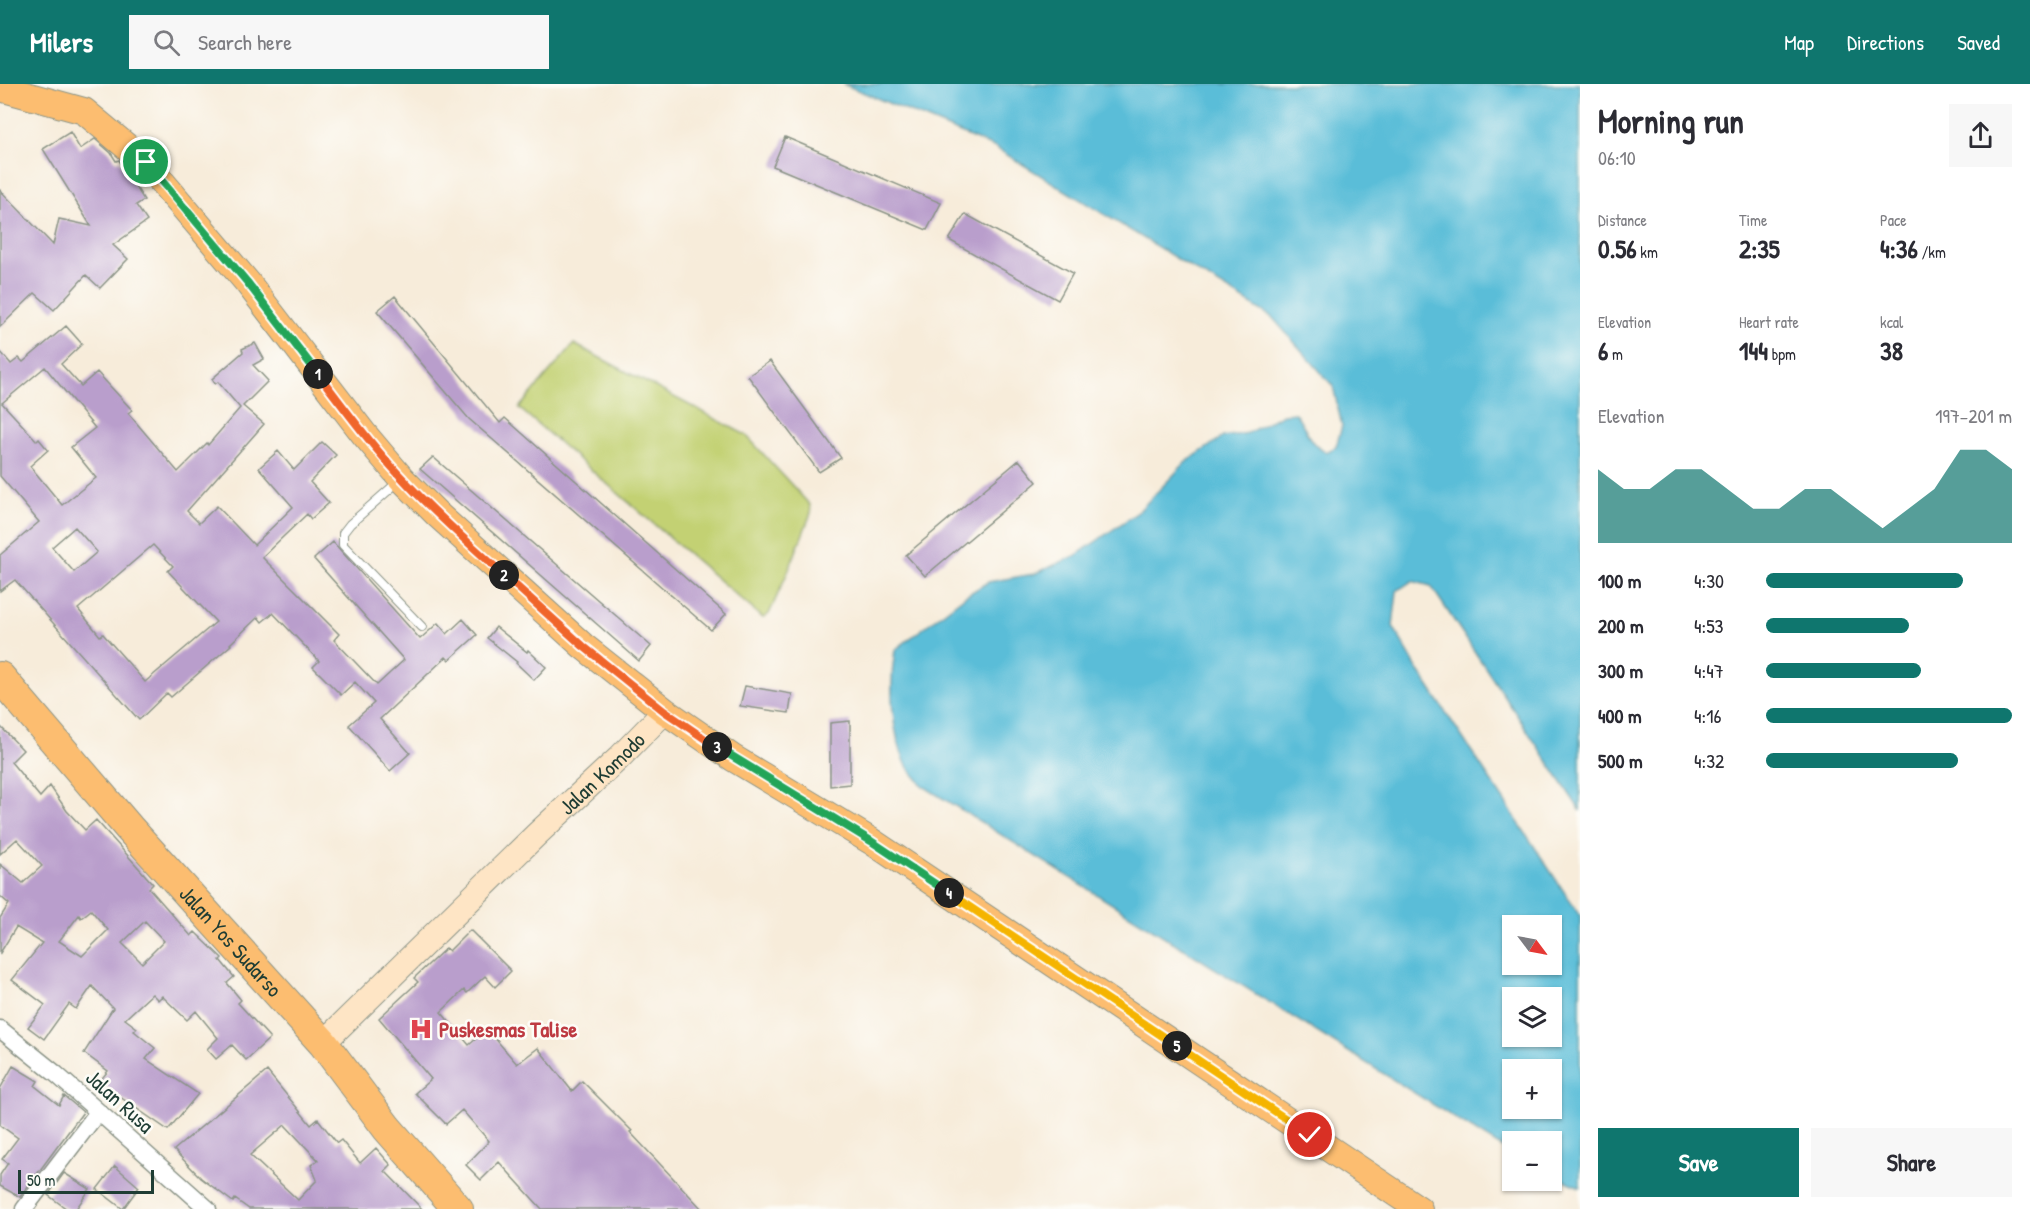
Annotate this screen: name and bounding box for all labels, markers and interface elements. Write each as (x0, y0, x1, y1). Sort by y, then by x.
search box (129, 15, 549, 69)
text: Milers (30, 23, 93, 61)
icon: search (150, 26, 183, 59)
text: Search here (198, 27, 292, 57)
text: Map (1784, 28, 1814, 57)
text: Directions (1847, 28, 1924, 57)
text: Saved (1957, 28, 2000, 57)
text: Morning run (1598, 99, 1744, 143)
button: share (1949, 104, 2012, 167)
pin (120, 136, 171, 187)
text: 06:10 (1598, 144, 1636, 171)
icon: arrive (129, 145, 162, 178)
text: Distance (1598, 209, 1647, 231)
text: Time (1739, 209, 1767, 231)
text: Pace (1880, 209, 1907, 231)
text: 0.56 (1598, 231, 1637, 266)
text: 2:35 (1739, 231, 1780, 266)
text: 4:36 (1880, 231, 1918, 266)
text: km (1637, 241, 1658, 263)
text: /km (1918, 241, 1946, 263)
text: Elevation (1598, 311, 1651, 333)
text: Heart rate (1739, 311, 1799, 333)
text: kcal (1880, 311, 1903, 333)
text: 6 (1598, 333, 1608, 368)
text: 144 (1739, 333, 1768, 368)
text: 38 (1880, 333, 1903, 368)
text: m (1608, 343, 1623, 365)
text: bpm (1768, 343, 1796, 365)
pin: 1 (303, 359, 333, 389)
text: 1 (315, 363, 321, 385)
text: Elevation (1598, 402, 1664, 429)
text: 197–201 m (1935, 402, 2012, 429)
pin: 2 (489, 560, 519, 590)
text: 2 (500, 564, 508, 586)
text: 100 m (1598, 567, 1641, 594)
text: 4:30 (1694, 567, 1724, 594)
text: 200 m (1598, 612, 1643, 639)
text: 4:53 (1694, 612, 1724, 639)
text: 300 m (1598, 657, 1643, 684)
text: 4:47 (1694, 657, 1724, 684)
text: 400 m (1598, 702, 1642, 729)
text: 4:16 (1694, 702, 1721, 729)
street label: Jalan Komodo (552, 725, 652, 821)
pin: 3 (702, 732, 732, 762)
text: 3 (713, 736, 721, 758)
text: 500 m (1598, 747, 1643, 774)
text: 4:32 (1694, 747, 1724, 774)
pin: 4 (934, 878, 964, 908)
street label: Jalan Yos Sudarso (173, 879, 289, 1003)
text: 4 (946, 882, 952, 904)
north arrow (1502, 915, 1562, 975)
map controls (1502, 915, 1562, 1191)
button: layers (1502, 987, 1562, 1047)
place label: Puskesmas Talise (439, 1014, 577, 1044)
hospital icon: Puskesmas Talise (408, 1016, 434, 1042)
pin: 5 (1162, 1031, 1192, 1061)
text: 5 (1174, 1035, 1180, 1057)
button: + (1502, 1059, 1562, 1119)
street label: Jalan Rusa (79, 1062, 161, 1140)
pin (1284, 1109, 1335, 1160)
icon: check (1293, 1118, 1326, 1151)
button: Save (1598, 1128, 1799, 1197)
button: Share (1811, 1128, 2012, 1197)
button: − (1502, 1131, 1562, 1191)
scale bar (18, 1167, 154, 1194)
text: 50 m (27, 1169, 56, 1191)

